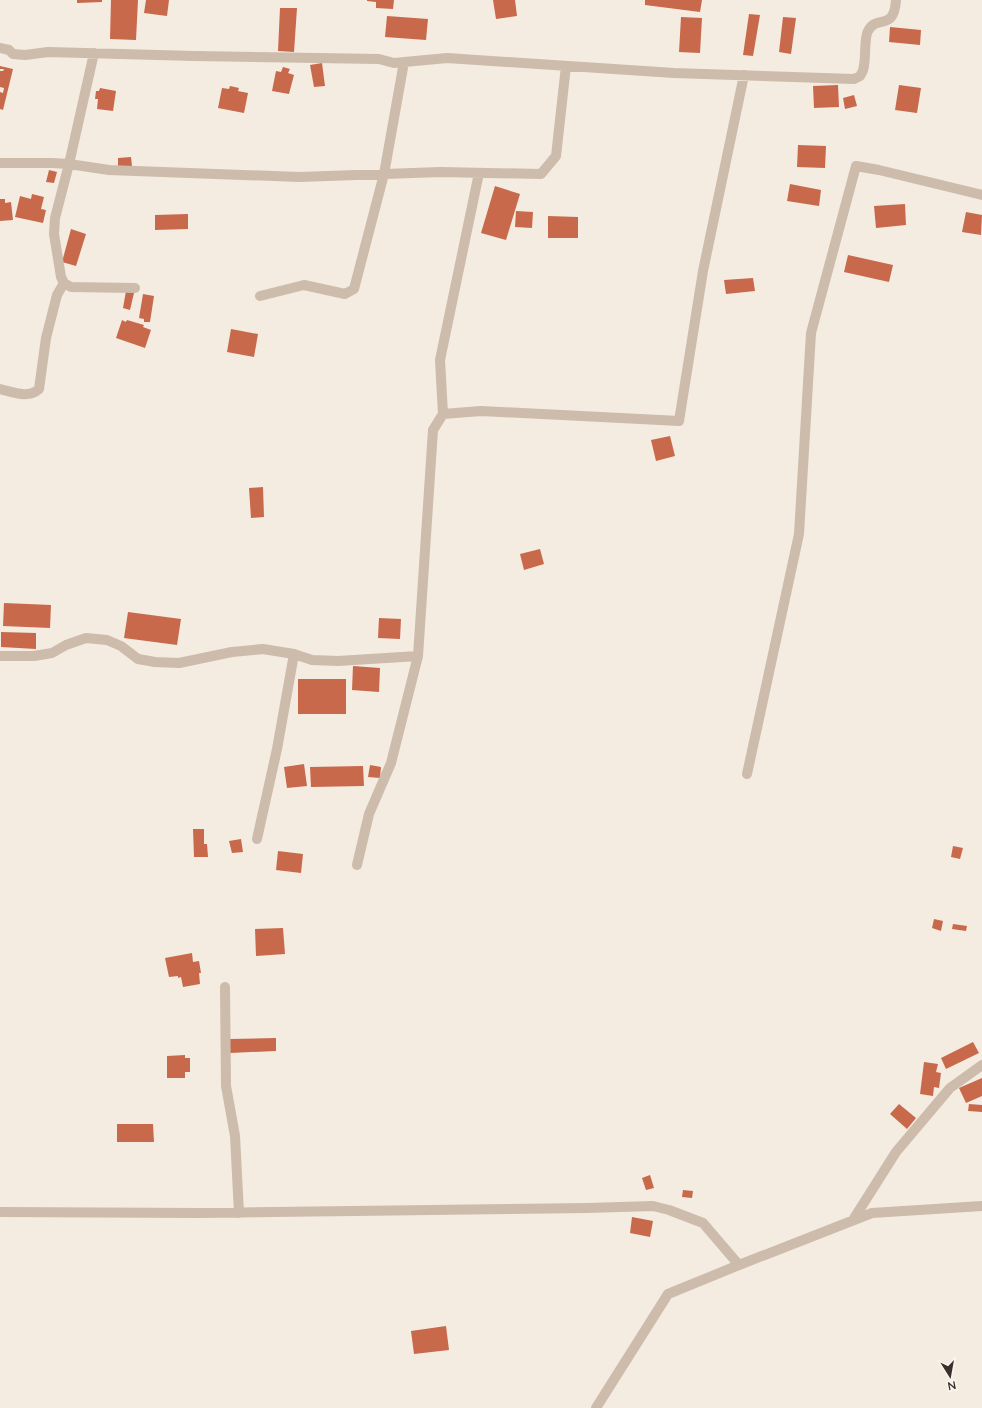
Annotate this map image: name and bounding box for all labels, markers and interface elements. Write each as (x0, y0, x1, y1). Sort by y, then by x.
north arrow (930, 1356, 970, 1396)
text: N (947, 1379, 957, 1393)

